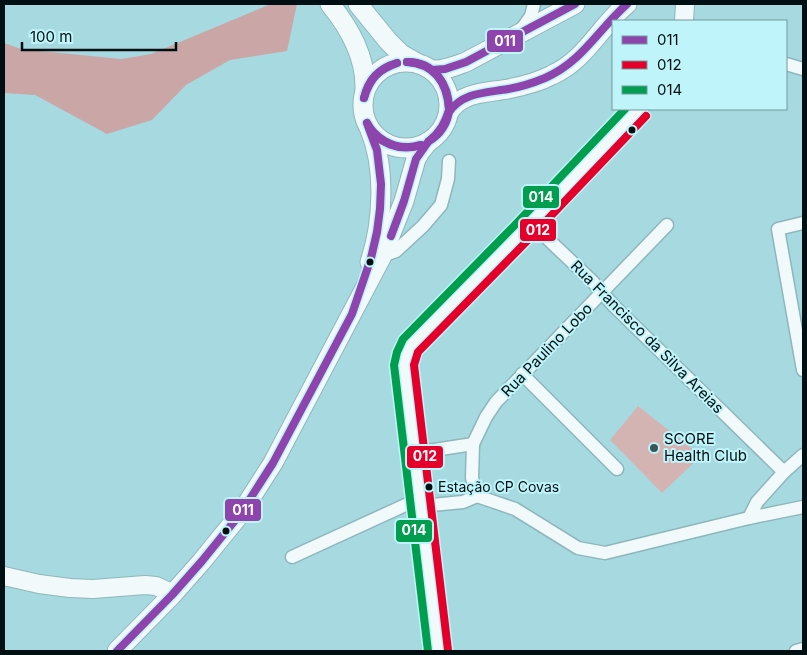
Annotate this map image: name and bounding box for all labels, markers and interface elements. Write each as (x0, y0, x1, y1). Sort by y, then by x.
scale bar (22, 20, 176, 52)
legend (612, 20, 787, 110)
text: 100 m (30, 27, 72, 46)
line badge: 011 (486, 29, 524, 53)
text: 011 (657, 30, 679, 49)
text: 011 (494, 32, 516, 49)
text: 012 (657, 55, 682, 74)
text: 014 (657, 80, 682, 99)
unlabelled marker (627, 125, 637, 135)
line badge: 014 (522, 185, 560, 209)
text: 014 (529, 188, 553, 205)
line badge: 012 (519, 218, 557, 242)
text: 012 (526, 221, 550, 238)
street label: Rua Francisco da Silva Areias (567, 256, 728, 417)
unlabelled marker (365, 257, 375, 267)
street label: Rua Paulino Lobo (497, 299, 596, 401)
place label: SCORE Health Club (664, 429, 747, 465)
marker: SCORE Health Club (648, 442, 660, 454)
line badge: 012 (406, 445, 444, 469)
text: 012 (413, 447, 437, 464)
place label: Estação CP Covas (438, 478, 559, 495)
marker: Estação CP Covas (424, 482, 434, 492)
line badge: 011 (224, 498, 262, 522)
text: 011 (232, 501, 254, 518)
line badge: 014 (395, 519, 433, 543)
text: 014 (402, 521, 426, 538)
unlabelled marker (221, 526, 231, 536)

